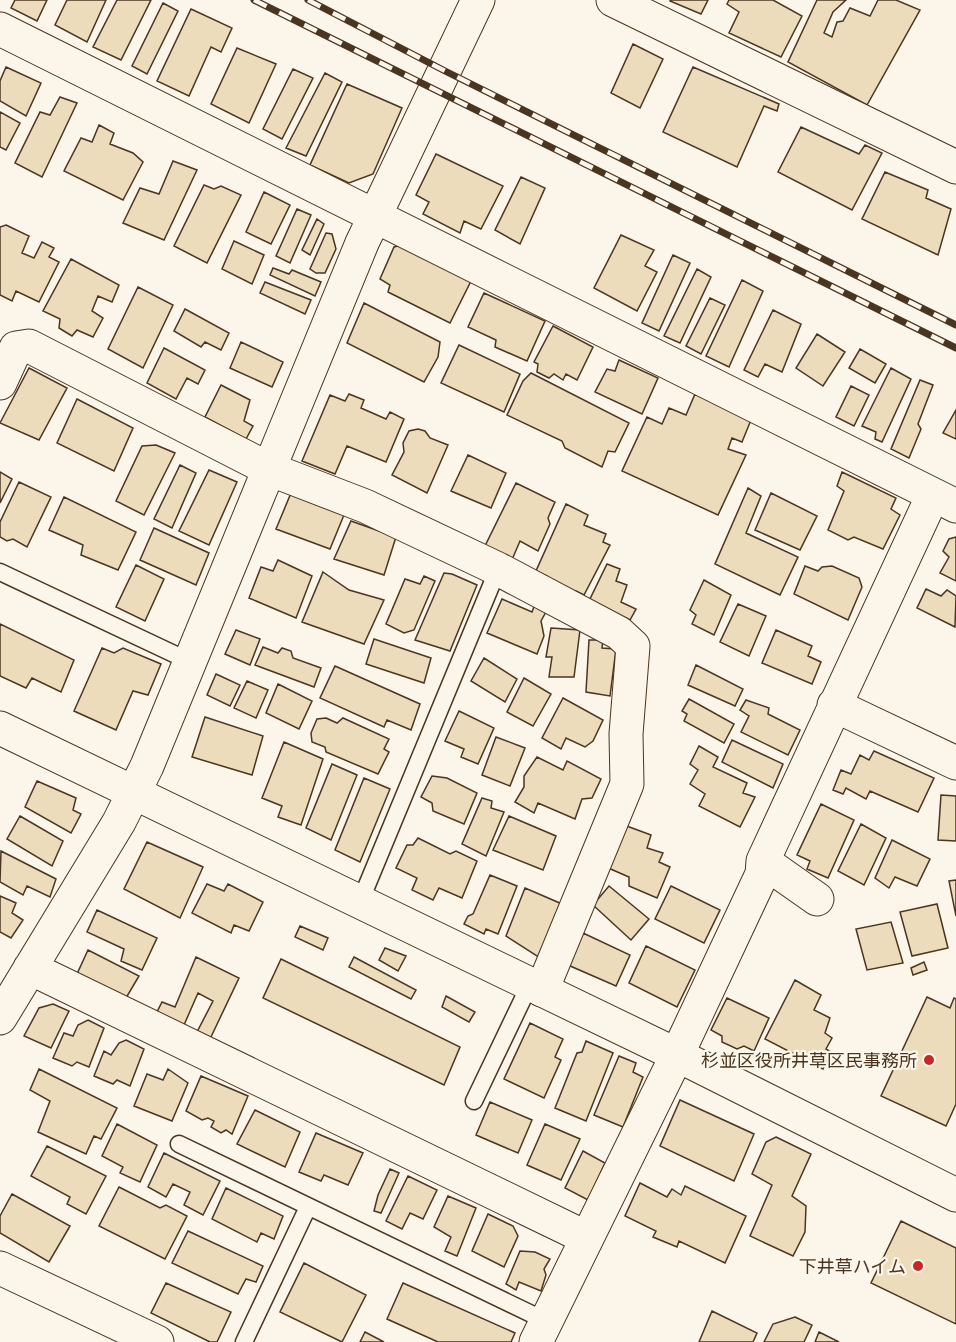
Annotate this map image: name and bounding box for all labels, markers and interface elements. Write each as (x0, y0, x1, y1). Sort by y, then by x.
place label: 杉並区役所井草区民事務所 (701, 1047, 917, 1074)
marker: 杉並区役所井草区民事務所 (922, 1053, 936, 1067)
place label: 下井草ハイム (799, 1253, 906, 1280)
marker: 下井草ハイム (911, 1259, 925, 1273)

